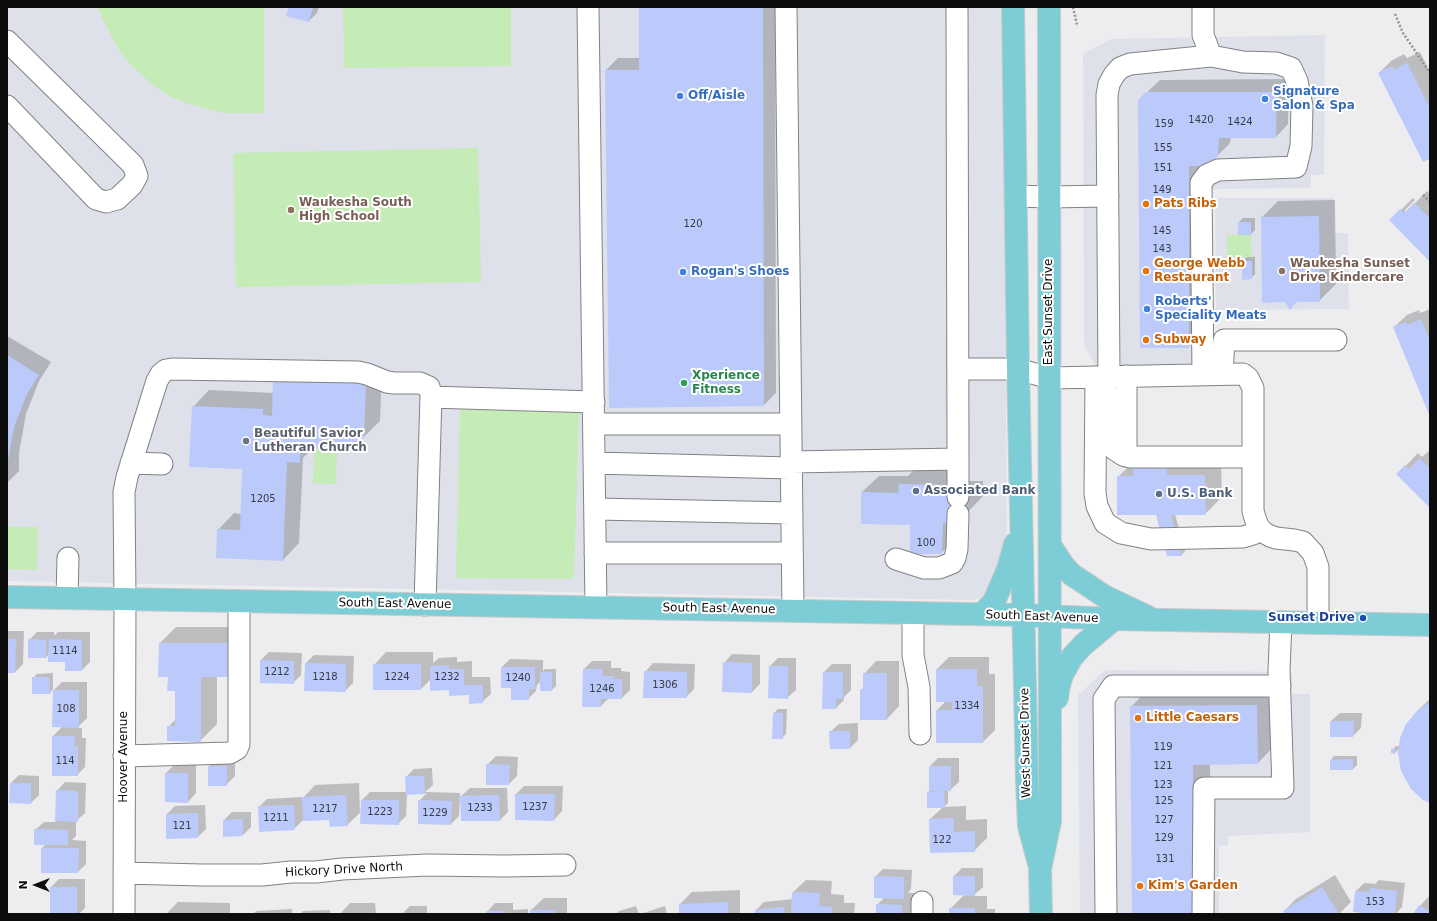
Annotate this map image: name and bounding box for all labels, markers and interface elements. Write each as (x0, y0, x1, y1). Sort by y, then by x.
place label: Signature Salon & Spa (1273, 85, 1355, 113)
place label: Off/Aisle (688, 89, 745, 103)
marker: Off/Aisle (675, 91, 685, 101)
marker: Signature Salon & Spa (1260, 94, 1270, 104)
house number: 1420 (1188, 114, 1214, 126)
house number: 1424 (1227, 116, 1253, 128)
house number: 159 (1154, 118, 1174, 130)
house number: 155 (1153, 142, 1173, 154)
house number: 151 (1153, 162, 1173, 174)
house number: 149 (1152, 184, 1172, 196)
place label: Waukesha South High School (299, 196, 412, 224)
place label: Pats Ribs (1154, 197, 1217, 211)
marker: Pats Ribs (1141, 199, 1151, 209)
marker: Waukesha South High School (286, 205, 296, 215)
house number: 120 (683, 218, 703, 230)
house number: 145 (1152, 225, 1172, 237)
house number: 143 (1152, 243, 1172, 255)
place label: George Webb Restaurant (1154, 257, 1245, 285)
place label: Waukesha Sunset Drive Kindercare (1290, 257, 1410, 285)
street label: East Sunset Drive (1042, 259, 1056, 365)
place label: Rogan's Shoes (691, 265, 789, 279)
marker: George Webb Restaurant (1141, 266, 1151, 276)
marker: Waukesha Sunset Drive Kindercare (1277, 266, 1287, 276)
marker: Rogan's Shoes (678, 267, 688, 277)
place label: Roberts' Speciality Meats (1155, 295, 1267, 323)
marker: Roberts' Speciality Meats (1142, 304, 1152, 314)
place label: Subway (1154, 333, 1206, 347)
marker: Subway (1141, 335, 1151, 345)
place label: Xperience Fitness (692, 369, 760, 397)
marker: Xperience Fitness (679, 378, 689, 388)
place label: Beautiful Savior Lutheran Church (254, 427, 367, 455)
marker: Beautiful Savior Lutheran Church (241, 436, 251, 446)
place label: Associated Bank (924, 484, 1036, 498)
marker: Associated Bank (911, 486, 921, 496)
place label: U.S. Bank (1167, 487, 1232, 501)
marker: U.S. Bank (1154, 489, 1164, 499)
house number: 1205 (250, 493, 276, 505)
house number: 100 (916, 537, 936, 549)
street label: South East Avenue (338, 596, 452, 612)
street label: South East Avenue (662, 601, 776, 617)
street label: South East Avenue (985, 608, 1099, 626)
place label: Sunset Drive (1268, 611, 1355, 625)
marker: Sunset Drive (1358, 613, 1368, 623)
house number: 1114 (52, 645, 78, 657)
house number: 1212 (264, 666, 290, 678)
house number: 1218 (312, 671, 338, 683)
house number: 1224 (384, 671, 410, 683)
house number: 1232 (434, 671, 460, 683)
house number: 1240 (505, 672, 531, 684)
house number: 1306 (652, 679, 678, 691)
house number: 1246 (589, 683, 615, 695)
street label: West Sunset Drive (1018, 688, 1034, 798)
house number: 1334 (954, 700, 980, 712)
house number: 108 (56, 703, 76, 715)
street label: Hoover Avenue (117, 711, 131, 803)
place label: Little Caesars (1146, 711, 1239, 725)
marker: Little Caesars (1133, 713, 1143, 723)
house number: 119 (1153, 741, 1173, 753)
house number: 114 (55, 755, 75, 767)
house number: 121 (1153, 760, 1173, 772)
house number: 123 (1153, 779, 1173, 791)
house number: 125 (1154, 795, 1174, 807)
house number: 1237 (522, 801, 548, 813)
house number: 1233 (467, 802, 493, 814)
house number: 1217 (312, 803, 338, 815)
house number: 1223 (367, 806, 393, 818)
house number: 1229 (422, 807, 448, 819)
house number: 1211 (263, 812, 289, 824)
house number: 127 (1154, 814, 1174, 826)
house number: 121 (172, 820, 192, 832)
house number: 129 (1154, 832, 1174, 844)
house number: 122 (932, 834, 952, 846)
house number: 131 (1155, 853, 1175, 865)
street label: Hickory Drive North (285, 860, 403, 880)
north arrow (16, 865, 56, 905)
place label: Kim's Garden (1148, 879, 1238, 893)
text: N (17, 880, 30, 890)
marker: Kim's Garden (1135, 881, 1145, 891)
house number: 153 (1365, 896, 1385, 908)

